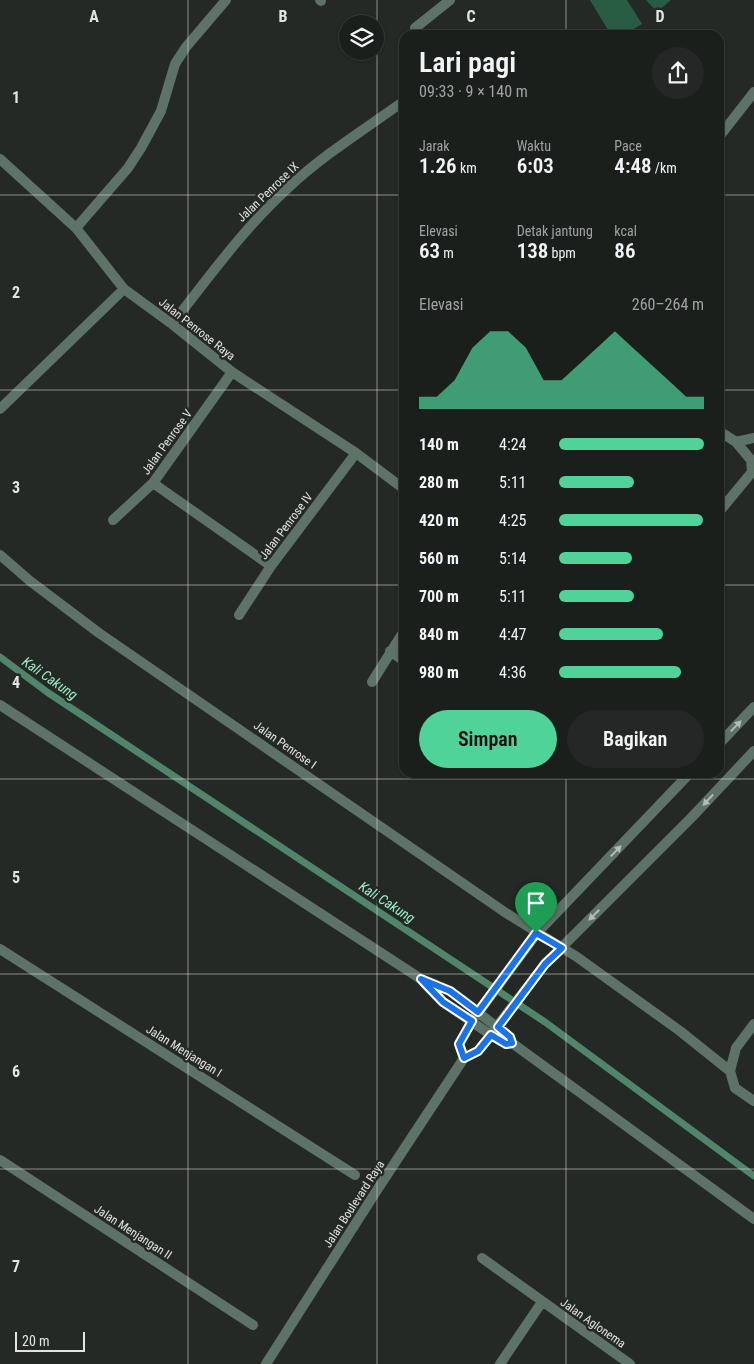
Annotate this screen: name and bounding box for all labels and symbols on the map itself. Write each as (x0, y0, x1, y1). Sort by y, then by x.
text: A (89, 7, 99, 26)
text: B (279, 7, 288, 26)
text: C (466, 7, 476, 26)
text: D (655, 7, 665, 26)
text: 1 (12, 88, 20, 107)
street label: Jalan Penrose IX (234, 159, 302, 225)
text: 2 (12, 283, 20, 302)
street label: Jalan Penrose Raya (156, 295, 238, 363)
street label: Jalan Penrose V (139, 407, 195, 477)
text: 3 (12, 478, 20, 497)
street label: Jalan Penrose IV (256, 490, 316, 562)
water label: Kali Cakung (19, 653, 81, 703)
text: 4 (12, 673, 20, 692)
street label: Jalan Penrose I (251, 718, 319, 772)
one-way arrow (730, 720, 742, 732)
one-way arrow (702, 793, 714, 805)
one-way arrow (610, 845, 622, 857)
text: 5 (12, 868, 20, 887)
water label: Kali Cakung (356, 878, 418, 926)
pin (515, 882, 557, 933)
one-way arrow (588, 909, 600, 921)
street label: Jalan Menjangan I (144, 1022, 224, 1080)
text: 6 (12, 1062, 20, 1081)
street label: Jalan Boulevard Raya (321, 1158, 388, 1250)
street label: Jalan Menjangan II (92, 1202, 174, 1262)
text: 7 (12, 1257, 20, 1276)
street label: Jalan Aglonema (558, 1295, 629, 1351)
scale bar (15, 1329, 85, 1352)

